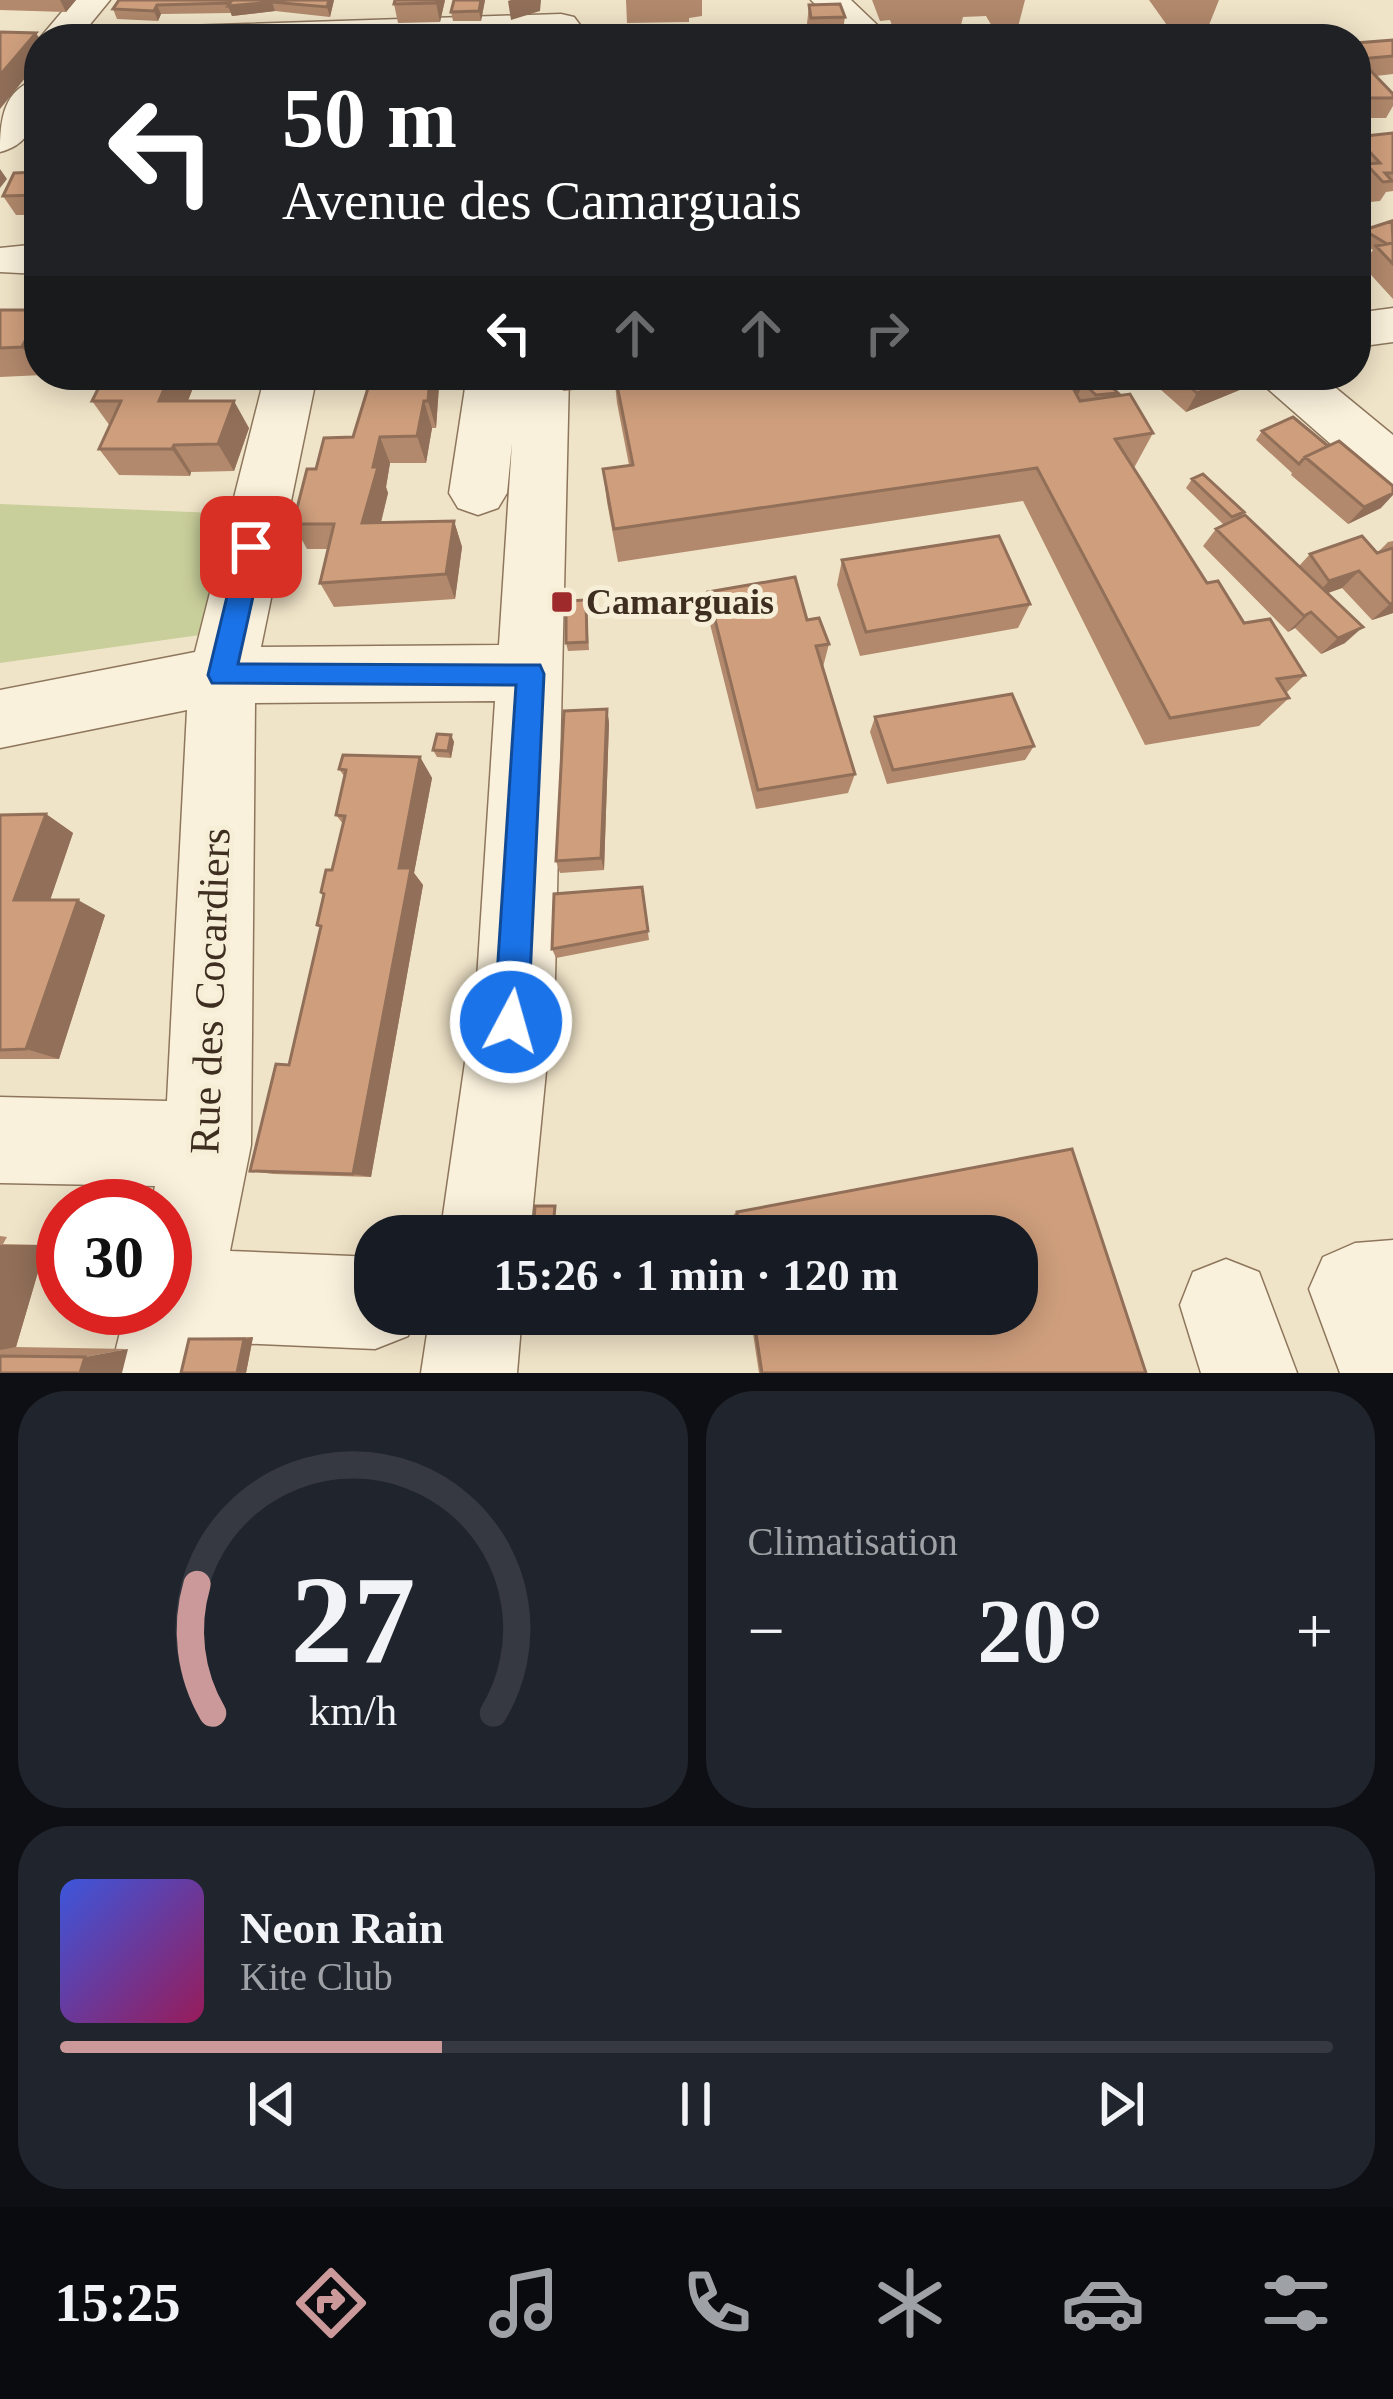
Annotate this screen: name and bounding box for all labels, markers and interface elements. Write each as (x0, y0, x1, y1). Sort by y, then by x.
icon: left (84, 72, 240, 228)
text: 50 m (282, 72, 457, 165)
text: Avenue des Camarguais (282, 171, 802, 231)
icon: left (476, 300, 542, 366)
icon: ahead (602, 300, 668, 366)
icon: ahead (728, 300, 794, 366)
icon: right (854, 300, 920, 366)
pin (200, 496, 302, 598)
icon: arrive (218, 514, 284, 580)
place label: Camarguais (586, 582, 774, 622)
marker: Camarguais (549, 589, 575, 615)
street label: Rue des Cocardiers (181, 827, 239, 1155)
position arrow (448, 959, 574, 1085)
speed limit sign: 30 (36, 1179, 192, 1335)
text: 15:26 · 1 min · 120 m (494, 1250, 899, 1300)
text: Climatisation (748, 1520, 958, 1563)
text: 27 (290, 1551, 415, 1689)
text: 20° (977, 1582, 1103, 1681)
text: − (748, 1594, 785, 1667)
text: + (1296, 1594, 1333, 1667)
text: km/h (309, 1686, 397, 1733)
text: Neon Rain (240, 1903, 444, 1953)
text: Kite Club (240, 1955, 393, 1998)
icon: previous (239, 2071, 305, 2137)
icon: pause (663, 2071, 729, 2137)
icon: next (1088, 2071, 1154, 2137)
icon: directions (289, 2261, 373, 2345)
icon: music (482, 2261, 566, 2345)
icon: phone (675, 2261, 759, 2345)
icon: climate (868, 2261, 952, 2345)
icon: car (1061, 2261, 1145, 2345)
icon: filters (1254, 2261, 1338, 2345)
text: 15:25 (55, 2273, 180, 2333)

